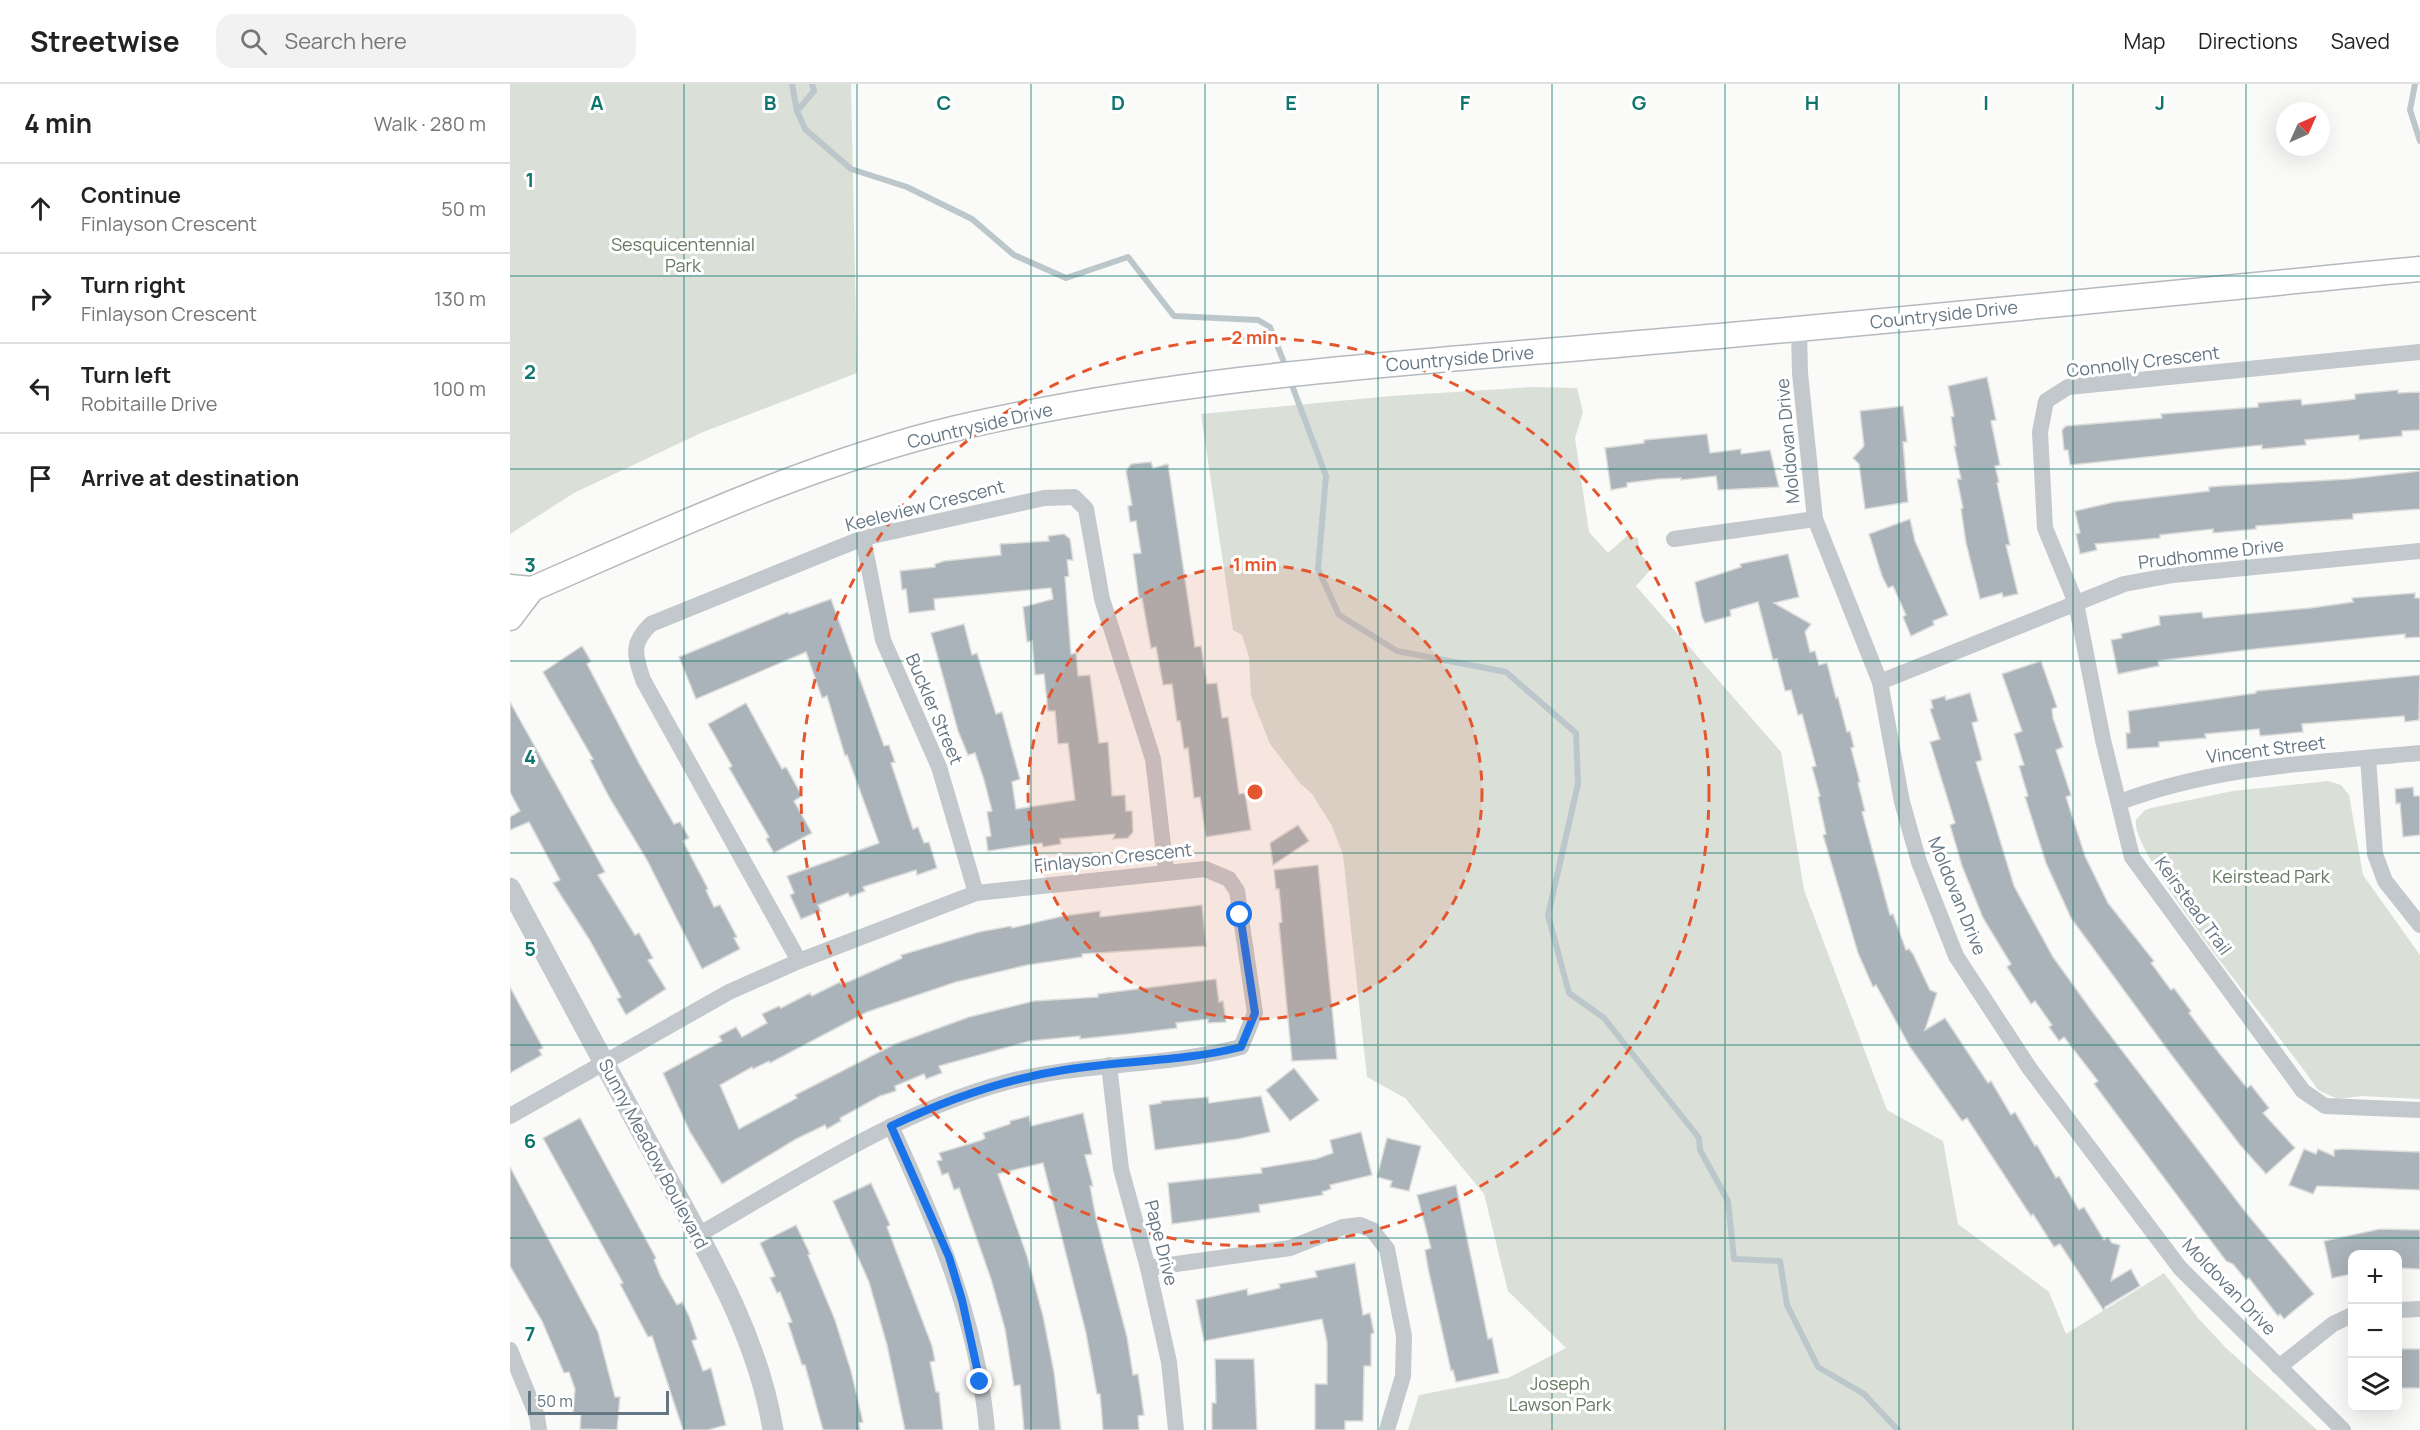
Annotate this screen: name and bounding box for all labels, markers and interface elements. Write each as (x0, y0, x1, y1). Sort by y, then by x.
search box (216, 14, 636, 68)
text: Streetwise (30, 22, 180, 60)
icon: search (237, 25, 270, 58)
text: Search here (285, 26, 407, 56)
text: Map (2124, 27, 2165, 55)
text: Directions (2198, 27, 2298, 55)
text: Saved (2331, 27, 2390, 55)
text: A (590, 89, 604, 116)
text: B (764, 89, 777, 116)
text: C (937, 89, 951, 116)
text: D (1111, 89, 1125, 116)
text: E (1285, 89, 1297, 116)
text: F (1460, 89, 1471, 116)
text: G (1632, 89, 1647, 116)
text: H (1805, 89, 1819, 116)
text: I (1983, 89, 1989, 116)
text: J (2155, 89, 2165, 116)
north arrow (2276, 102, 2330, 156)
text: 4 min (24, 105, 92, 141)
text: Walk · 280 m (374, 110, 486, 137)
text: 1 (526, 166, 534, 193)
text: Continue (81, 180, 181, 210)
icon: ahead (24, 192, 57, 225)
text: 50 m (441, 195, 486, 222)
text: Finlayson Crescent (81, 210, 257, 237)
park label: Sesquicentennial Park (611, 232, 755, 277)
text: Turn right (81, 270, 186, 300)
icon: right (24, 282, 57, 315)
text: 130 m (434, 285, 486, 312)
street label: Countryside Drive (1869, 294, 2019, 334)
text: Finlayson Crescent (81, 300, 257, 327)
text: 2 min (1232, 325, 1278, 349)
street label: Countryside Drive (1385, 340, 1535, 376)
street label: Connolly Crescent (2065, 340, 2221, 382)
text: 2 (524, 358, 536, 385)
text: Turn left (81, 360, 171, 390)
icon: left (24, 372, 57, 405)
text: 100 m (433, 375, 486, 402)
street label: Moldovan Drive (1770, 377, 1804, 505)
text: Robitaille Drive (81, 390, 218, 417)
street label: Countryside Drive (905, 397, 1055, 453)
icon: arrive (24, 462, 57, 495)
text: Arrive at destination (81, 463, 299, 493)
street label: Keeleview Crescent (843, 474, 1007, 536)
street label: Prudhomme Drive (2137, 532, 2285, 574)
text: 3 (524, 551, 536, 578)
text: 1 min (1233, 552, 1277, 576)
street label: Buckler Street (901, 649, 969, 768)
street label: Vincent Street (2205, 730, 2327, 768)
text: 4 (524, 743, 536, 770)
centre of rings (1245, 782, 1265, 802)
street label: Moldovan Drive (1923, 833, 1993, 958)
street label: Finlayson Crescent (1033, 837, 1193, 877)
street label: Keirstead Trail (2150, 851, 2238, 959)
park label: Keirstead Park (2212, 864, 2331, 888)
route start (1226, 901, 1252, 927)
text: 5 (524, 935, 536, 962)
street label: Sunny Meadow Boulevard (594, 1054, 714, 1253)
text: 6 (524, 1127, 536, 1154)
street label: Pape Drive (1140, 1197, 1184, 1288)
street label: Moldovan Drive (2177, 1233, 2282, 1340)
map controls (2348, 1250, 2402, 1412)
button: + (2348, 1250, 2402, 1304)
button: − (2348, 1304, 2402, 1358)
text: 7 (525, 1320, 535, 1347)
button: layers (2348, 1358, 2402, 1412)
route end (966, 1368, 992, 1394)
park label: Joseph Lawson Park (1509, 1371, 1612, 1416)
scale bar (528, 1388, 669, 1416)
text: 50 m (537, 1390, 573, 1412)

